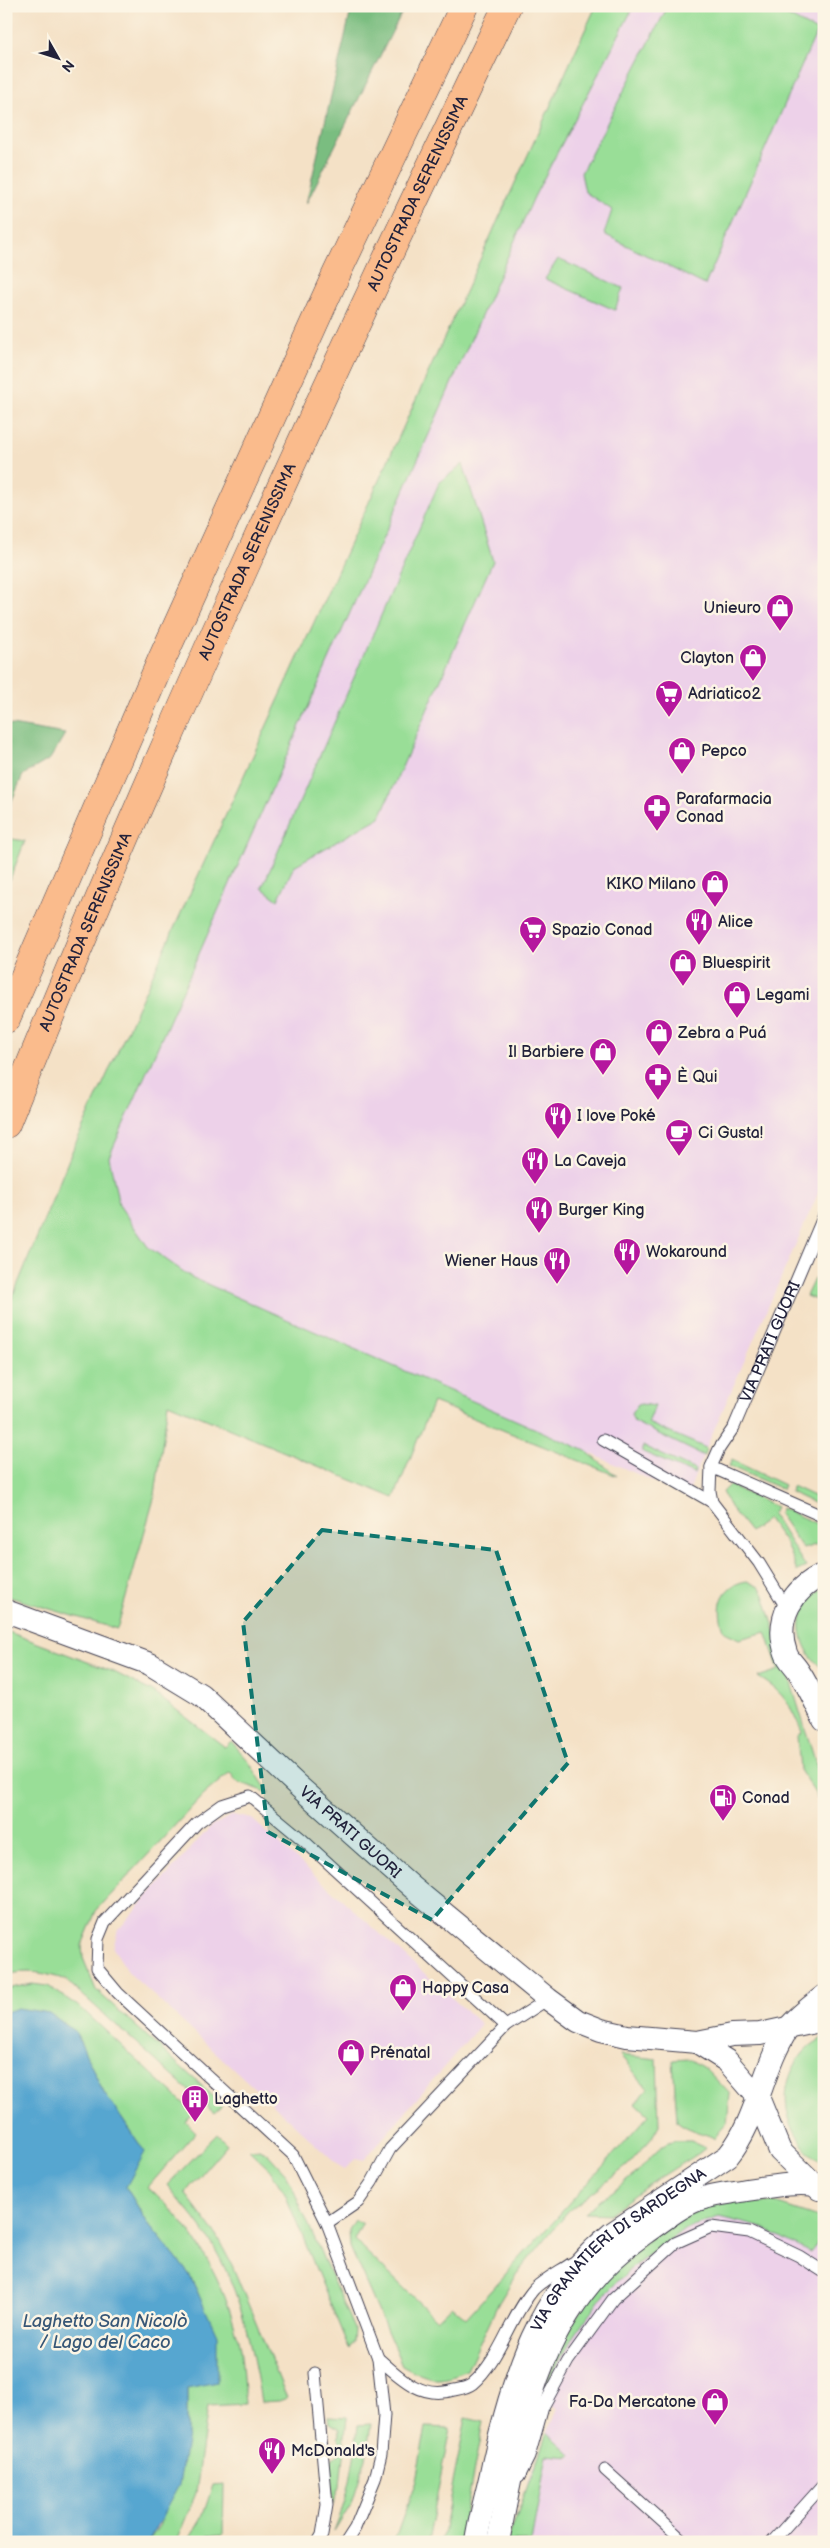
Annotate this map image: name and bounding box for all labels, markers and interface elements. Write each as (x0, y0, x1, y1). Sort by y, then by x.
north arrow (32, 32, 82, 82)
text: N (58, 56, 78, 75)
street label: AUTOSTRADA SERENISSIMA (364, 92, 472, 294)
street label: AUTOSTRADA SERENISSIMA (195, 460, 300, 663)
shop icon: Unieuro (765, 593, 795, 632)
place label: Unieuro (704, 599, 761, 618)
shop icon: Clayton (738, 643, 768, 682)
place label: Clayton (680, 649, 734, 668)
supermarket icon: Adriatico2 (654, 679, 684, 718)
place label: Adriatico2 (688, 685, 761, 704)
shop icon: Pepco (667, 736, 697, 775)
place label: Pepco (701, 742, 747, 761)
place label: Parafarmacia Conad (676, 790, 772, 827)
pharmacy icon: Parafarmacia Conad (642, 793, 672, 832)
street label: AUTOSTRADA SERENISSIMA (35, 829, 136, 1034)
shop icon: KIKO Milano (700, 869, 730, 908)
place label: KIKO Milano (606, 875, 696, 894)
restaurant icon: Alice (684, 907, 714, 946)
place label: Alice (718, 913, 754, 932)
supermarket icon: Spazio Conad (518, 915, 548, 954)
place label: Spazio Conad (552, 921, 653, 940)
shop icon: Bluespirit (668, 948, 698, 987)
place label: Bluespirit (702, 954, 770, 973)
shop icon: Legami (722, 980, 752, 1019)
place label: Legami (756, 986, 810, 1005)
shop icon: Zebra a Puá (644, 1018, 674, 1057)
place label: Zebra a Puá (677, 1024, 767, 1043)
shop icon: Il Barbiere (588, 1037, 618, 1076)
place label: Il Barbiere (508, 1043, 585, 1062)
pharmacy icon: È Qui (643, 1062, 673, 1101)
place label: È Qui (677, 1066, 718, 1087)
restaurant icon: I love Poké (543, 1101, 573, 1140)
place label: I love Poké (577, 1107, 656, 1126)
cafe icon: Ci Gusta! (664, 1118, 694, 1157)
place label: Ci Gusta! (698, 1124, 763, 1143)
restaurant icon: La Caveja (520, 1146, 550, 1185)
place label: La Caveja (554, 1152, 626, 1171)
restaurant icon: Burger King (524, 1195, 554, 1234)
place label: Burger King (558, 1201, 645, 1220)
restaurant icon: Wokaround (612, 1237, 642, 1276)
place label: Wokaround (646, 1243, 727, 1262)
restaurant icon: Wiener Haus (542, 1246, 572, 1285)
place label: Wiener Haus (445, 1252, 538, 1271)
street label: VIA PRATI GUORI (736, 1278, 804, 1405)
street label: VIA PRATI GUORI (295, 1782, 405, 1882)
fuel station icon: Conad (708, 1783, 738, 1822)
place label: Conad (742, 1789, 790, 1808)
shop icon: Happy Casa (388, 1973, 418, 2012)
place label: Happy Casa (422, 1979, 509, 1998)
shop icon: Prénatal (336, 2038, 366, 2077)
place label: Prénatal (370, 2044, 430, 2063)
building icon: Laghetto (180, 2084, 210, 2123)
place label: Laghetto (214, 2090, 278, 2109)
street label: VIA GRANATIERI DI SARDEGNA (527, 2164, 710, 2335)
water label: Laghetto San Nicolò / Lago del Caco (23, 2311, 187, 2353)
shop icon: Fa-Da Mercatone (700, 2387, 730, 2426)
place label: Fa-Da Mercatone (569, 2393, 697, 2412)
restaurant icon: McDonald's (257, 2436, 287, 2475)
place label: McDonald's (291, 2442, 375, 2461)

